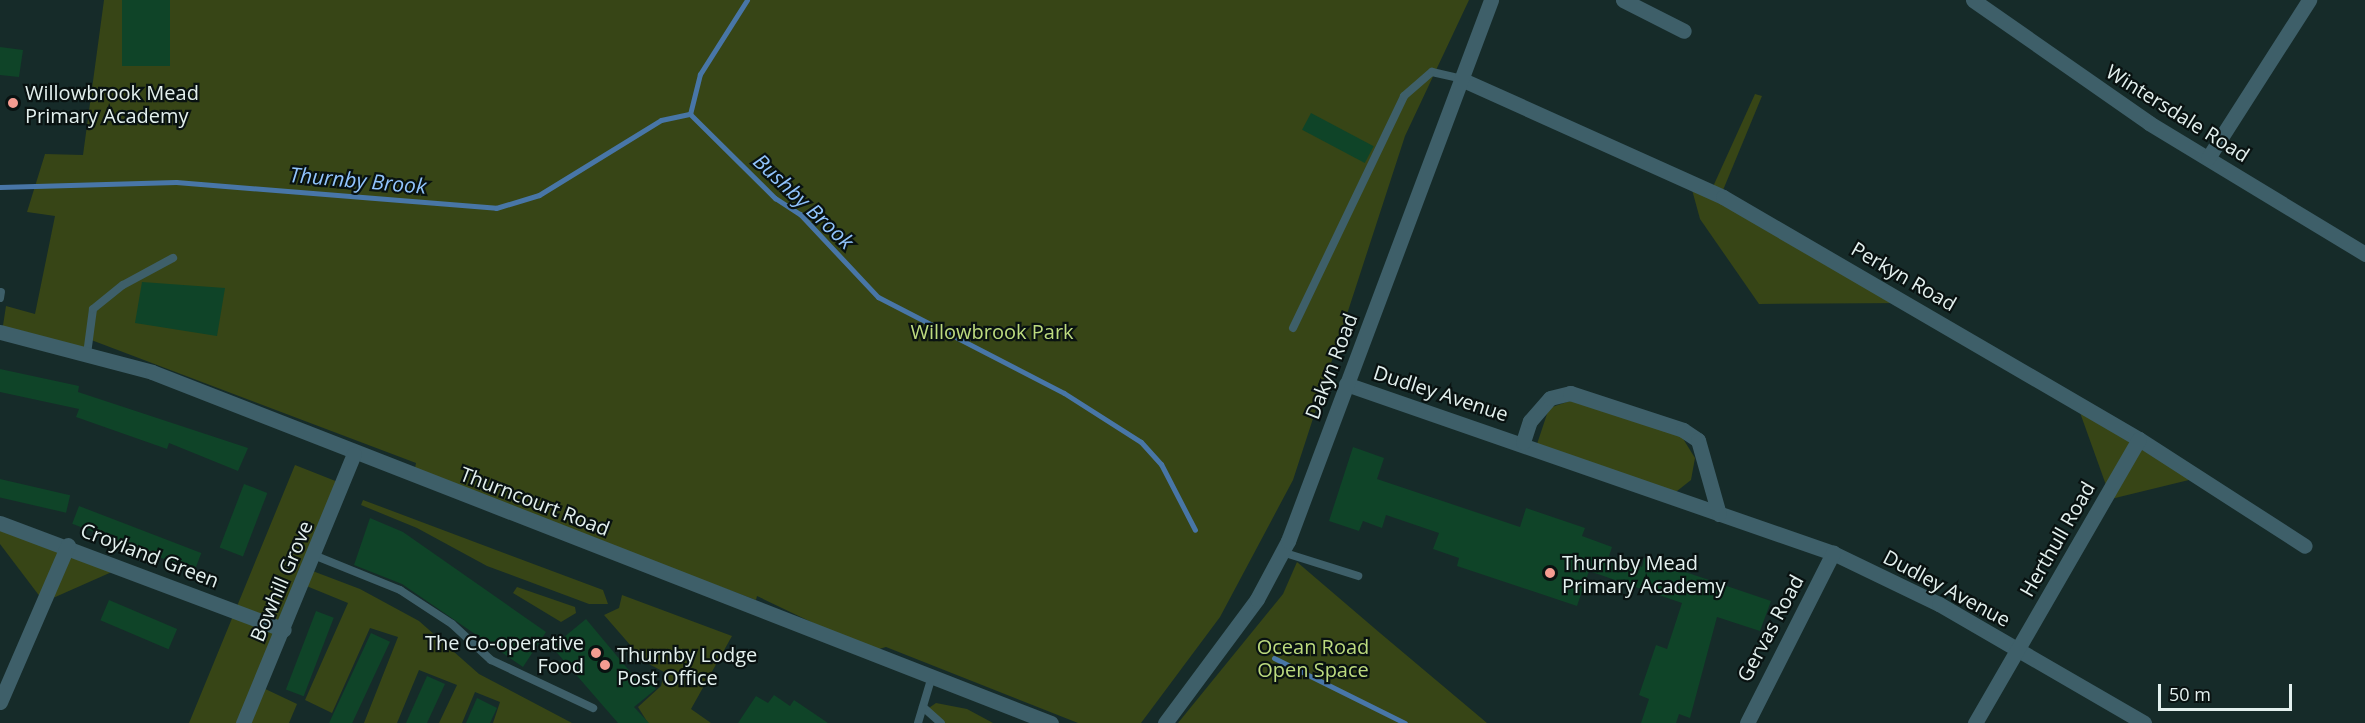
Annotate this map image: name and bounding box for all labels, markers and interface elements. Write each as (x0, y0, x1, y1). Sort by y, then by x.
street label: Wintersdale Road (2102, 59, 2254, 167)
place label: Willowbrook Mead Primary Academy (25, 80, 199, 127)
marker: Willowbrook Mead Primary Academy (6, 96, 20, 110)
water label: Bushby Brook (749, 148, 859, 254)
water label: Thurnby Brook (289, 161, 427, 199)
street label: Perkyn Road (1847, 236, 1961, 316)
street label: Dakyn Road (1300, 310, 1362, 422)
park label: Willowbrook Park (910, 319, 1074, 343)
street label: Dudley Avenue (1371, 360, 1511, 426)
street label: Thurncourt Road (457, 461, 613, 541)
street label: Herthull Road (2014, 477, 2100, 601)
street label: Bowhill Grove (245, 517, 317, 645)
street label: Croyland Green (77, 518, 223, 592)
street label: Dudley Avenue (1879, 545, 2015, 631)
place label: Thurnby Mead Primary Academy (1562, 550, 1726, 597)
marker: Thurnby Mead Primary Academy (1543, 566, 1557, 580)
street label: Gervas Road (1732, 570, 1808, 686)
place label: The Co-operative Food (425, 630, 584, 677)
park label: Ocean Road Open Space (1257, 635, 1369, 682)
place label: Thurnby Lodge Post Office (617, 642, 757, 689)
marker: The Co-operative Food (589, 646, 603, 660)
marker: Thurnby Lodge Post Office (598, 658, 612, 672)
scale bar (2161, 672, 2294, 710)
text: 50 m (2169, 682, 2211, 706)

